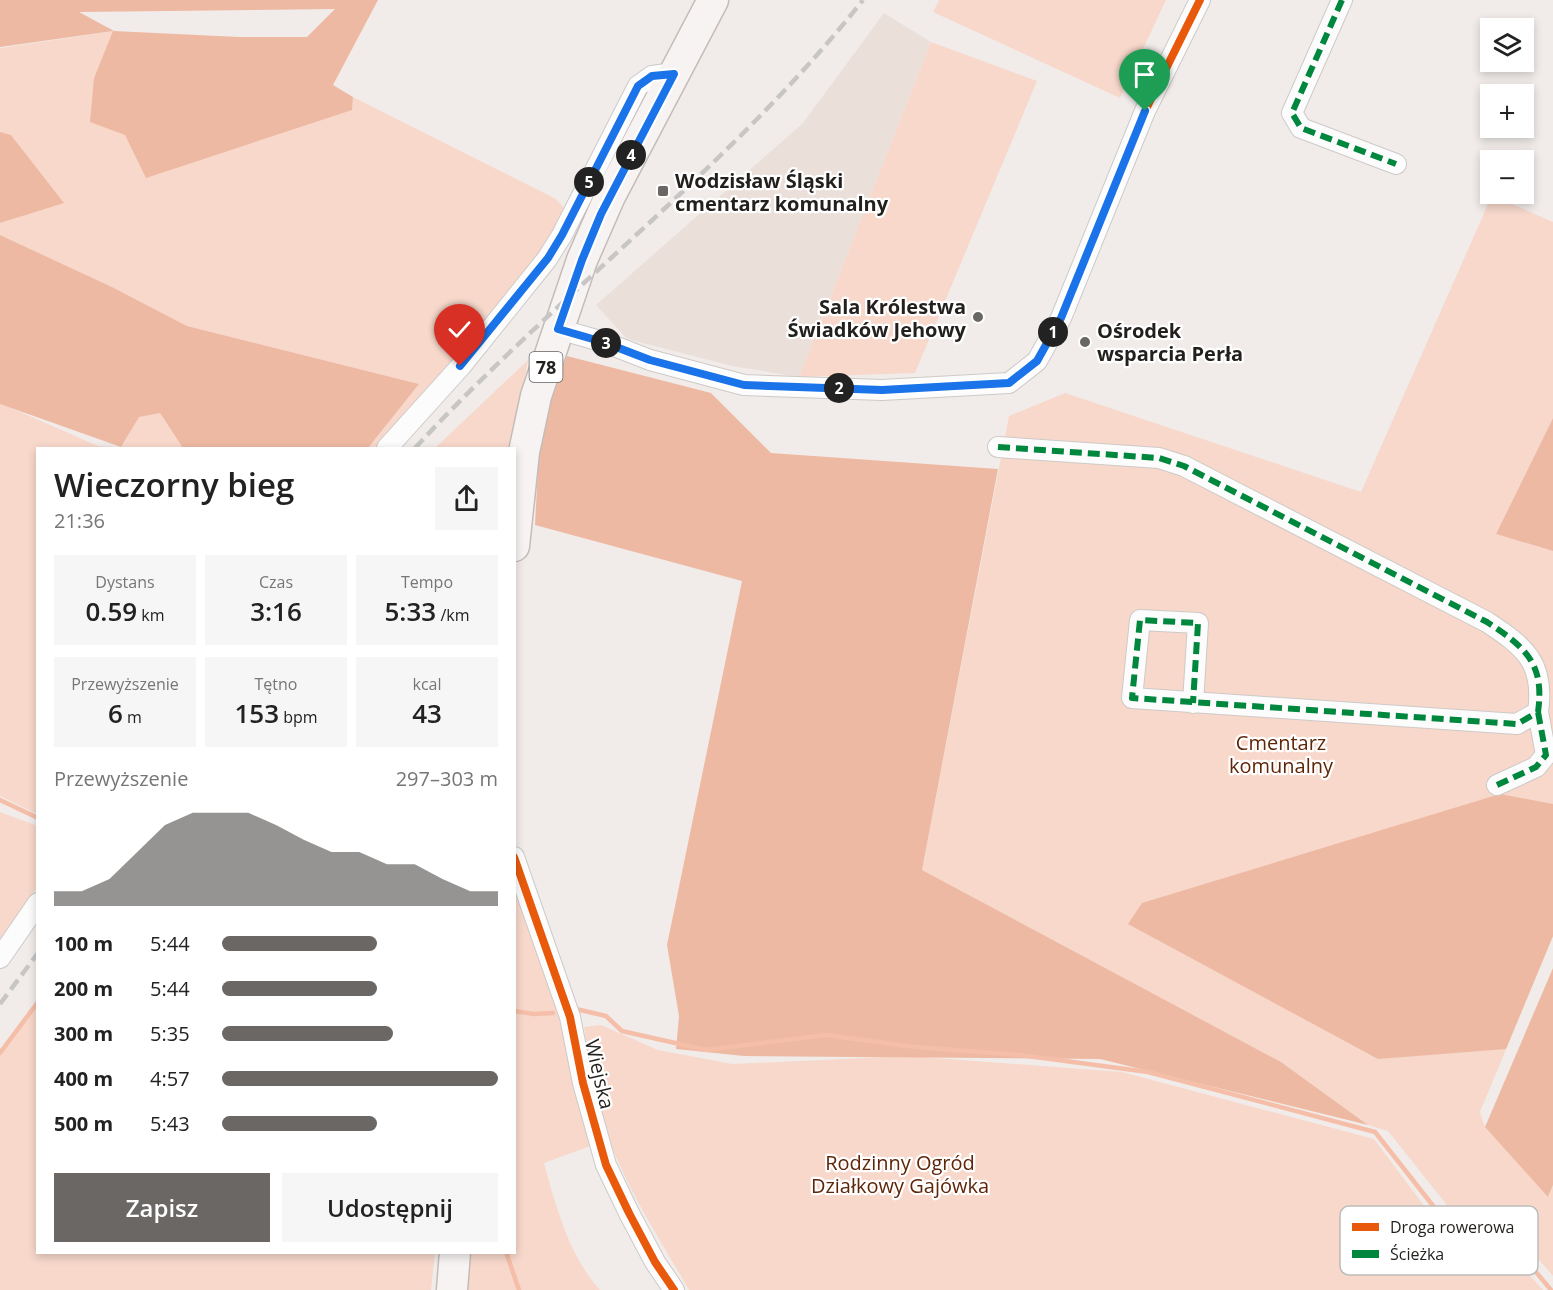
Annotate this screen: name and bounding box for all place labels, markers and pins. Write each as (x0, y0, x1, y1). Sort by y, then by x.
pin (1119, 49, 1170, 111)
pin: 4 (616, 140, 646, 170)
pin: 5 (574, 167, 604, 197)
place label: Wodzisław Śląski cmentarz komunalny (675, 167, 889, 217)
marker: Wodzisław Śląski cmentarz komunalny (656, 184, 670, 198)
place label: Sala Królestwa Świadków Jehowy (787, 293, 967, 343)
pin (434, 304, 485, 366)
marker: Sala Królestwa Świadków Jehowy (971, 310, 985, 324)
pin: 1 (1038, 317, 1068, 347)
place label: Ośrodek wsparcia Perła (1097, 317, 1243, 367)
pin: 3 (591, 328, 621, 358)
marker: Ośrodek wsparcia Perła (1078, 335, 1092, 349)
pin: 2 (824, 373, 854, 403)

